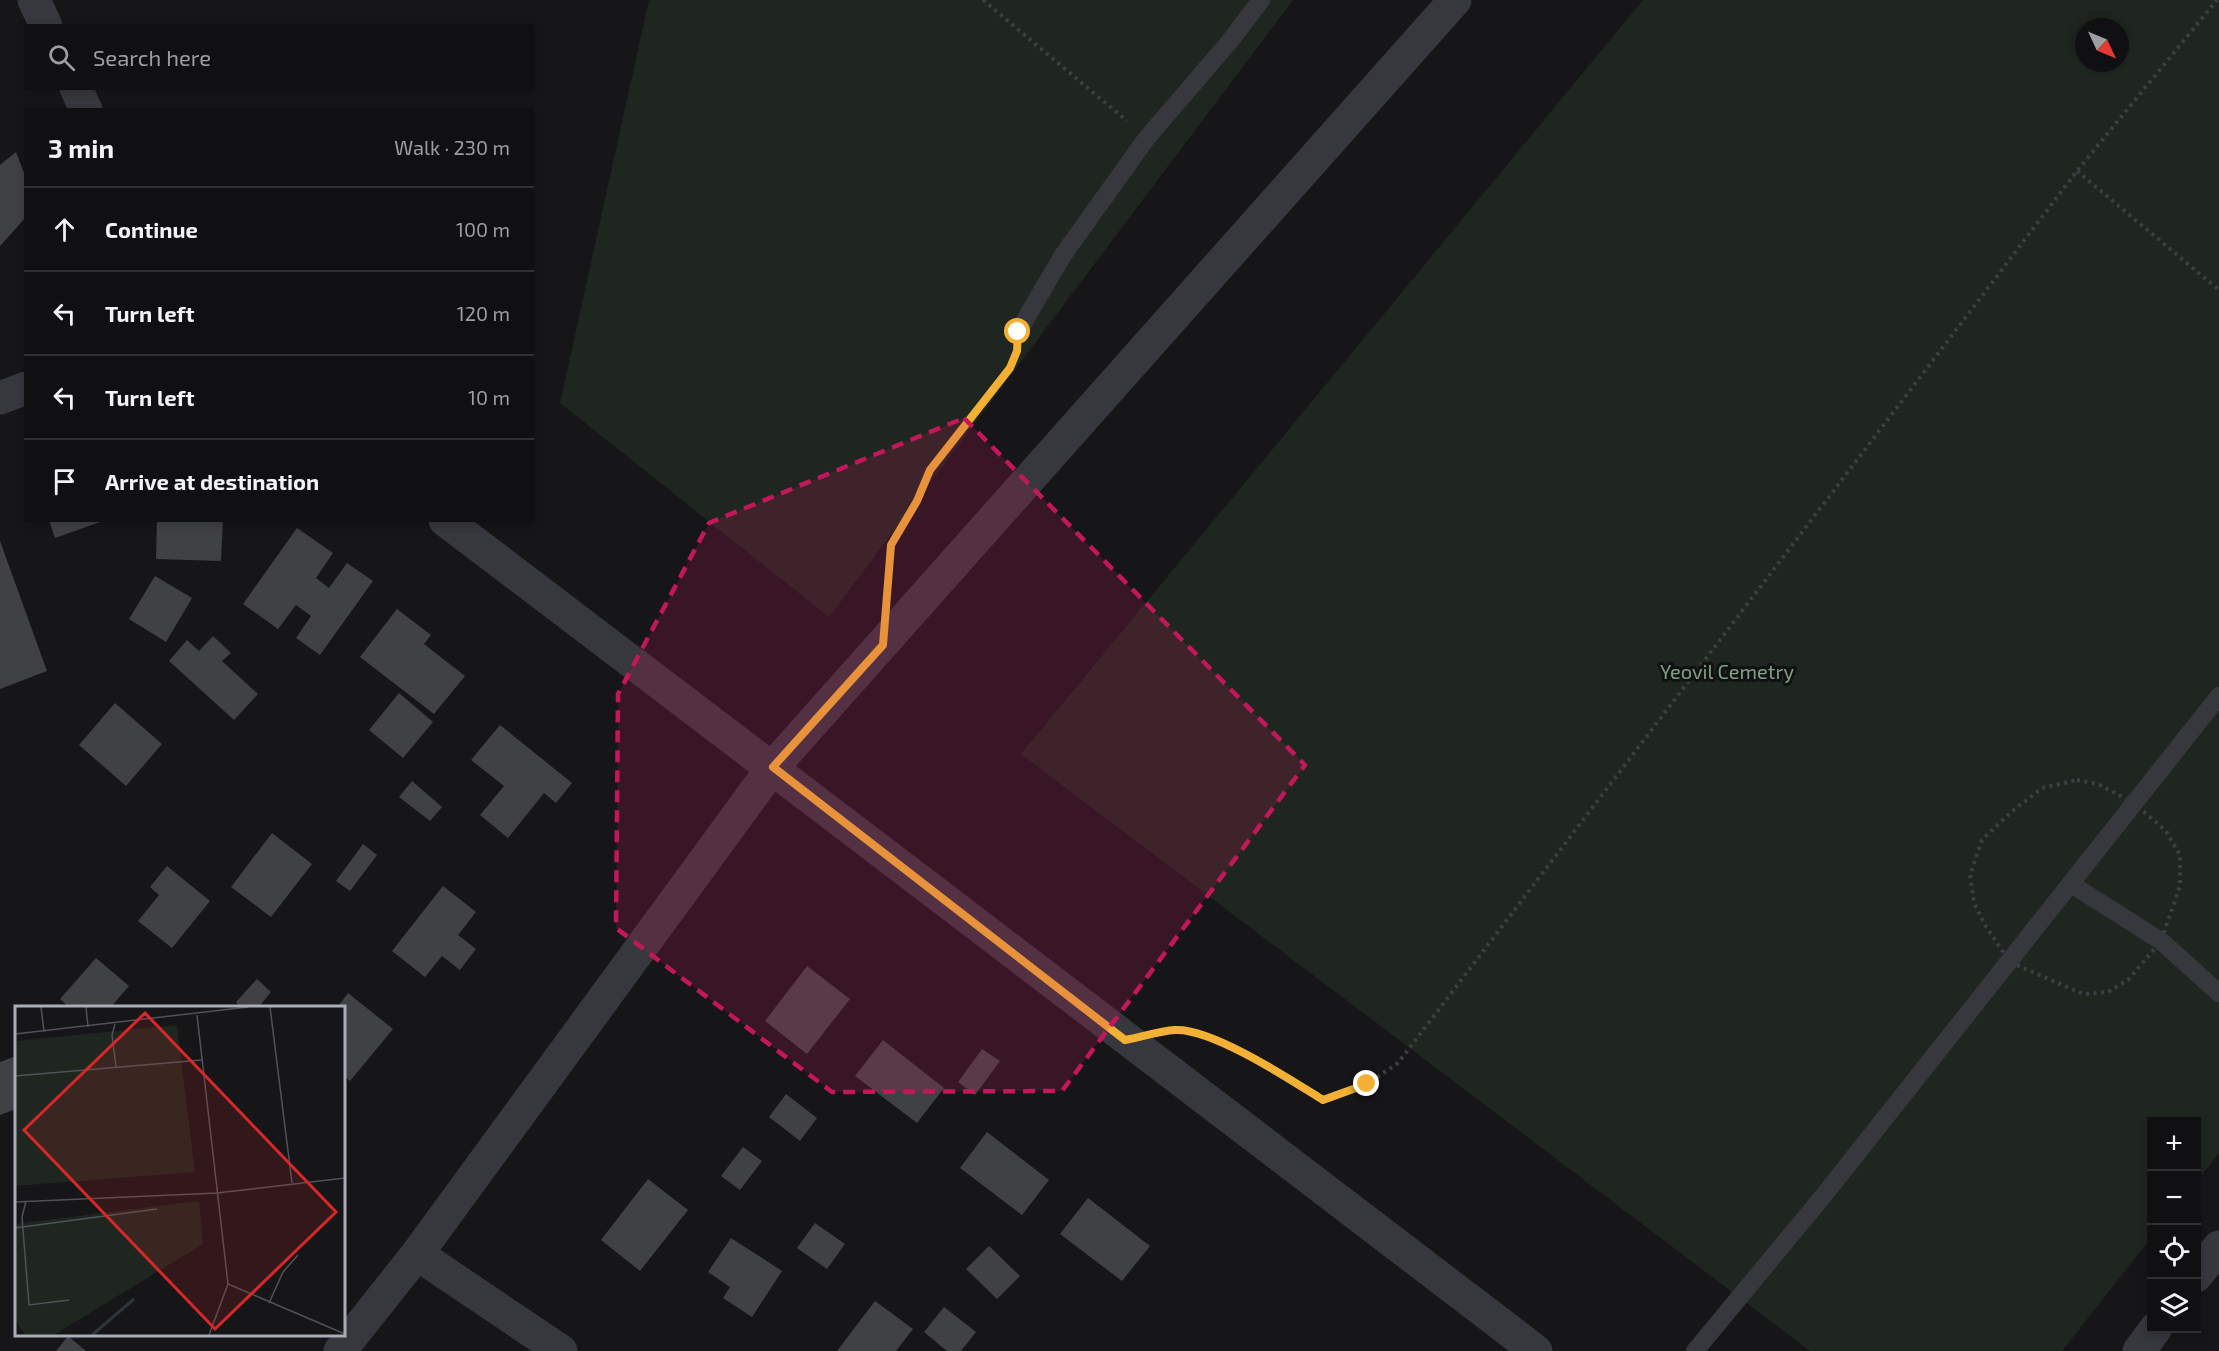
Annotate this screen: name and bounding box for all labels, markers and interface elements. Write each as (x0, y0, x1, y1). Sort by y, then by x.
north arrow (2075, 18, 2129, 72)
search box (24, 24, 534, 90)
icon: search (45, 41, 78, 74)
text: Search here (93, 44, 211, 70)
text: 3 min (48, 132, 114, 163)
text: Walk · 230 m (394, 135, 510, 159)
icon: ahead (48, 213, 81, 246)
text: Continue (105, 216, 198, 242)
text: 100 m (456, 217, 510, 241)
icon: left (48, 297, 81, 330)
text: Turn left (105, 300, 194, 326)
text: 120 m (457, 301, 510, 325)
route start (1004, 318, 1030, 344)
icon: left (48, 381, 81, 414)
text: Turn left (105, 384, 194, 410)
text: 10 m (468, 385, 510, 409)
icon: arrive (48, 465, 81, 498)
text: Arrive at destination (105, 468, 319, 494)
park label: Yeovil Cemetry (1660, 659, 1794, 683)
inset map (15, 1006, 345, 1336)
route end (1353, 1070, 1379, 1096)
map controls (2147, 1117, 2201, 1333)
button: + (2147, 1117, 2201, 1171)
button: − (2147, 1171, 2201, 1225)
button: locate (2147, 1225, 2201, 1279)
button: layers (2147, 1279, 2201, 1333)

